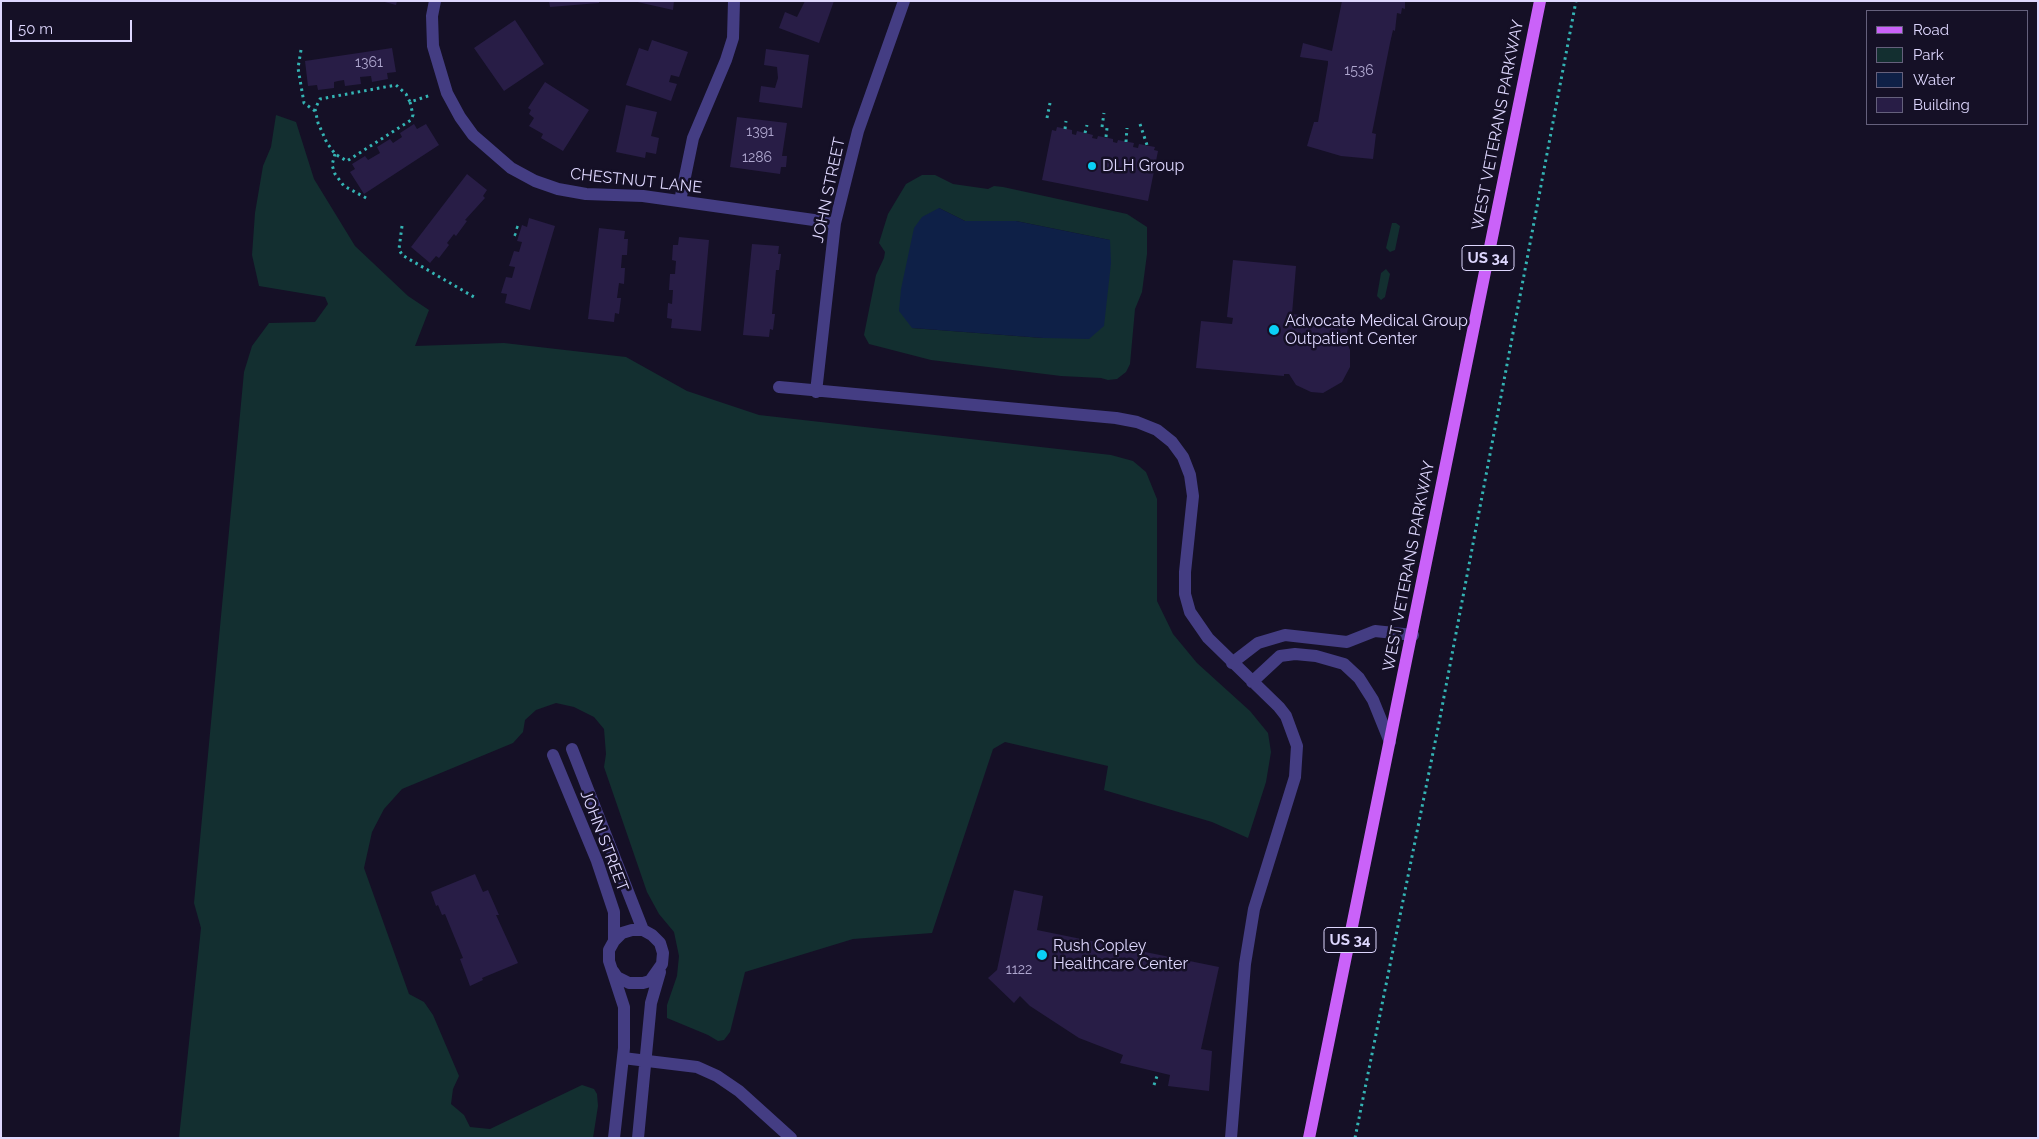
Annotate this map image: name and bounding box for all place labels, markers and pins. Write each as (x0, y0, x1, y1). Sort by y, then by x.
place label: DLH Group (1102, 156, 1184, 176)
marker: DLH Group (1086, 160, 1098, 172)
place label: Advocate Medical Group Outpatient Center (1285, 311, 1468, 349)
marker: Advocate Medical Group Outpatient Center (1267, 323, 1281, 337)
place label: Rush Copley Healthcare Center (1053, 936, 1188, 974)
marker: Rush Copley Healthcare Center (1035, 948, 1049, 962)

